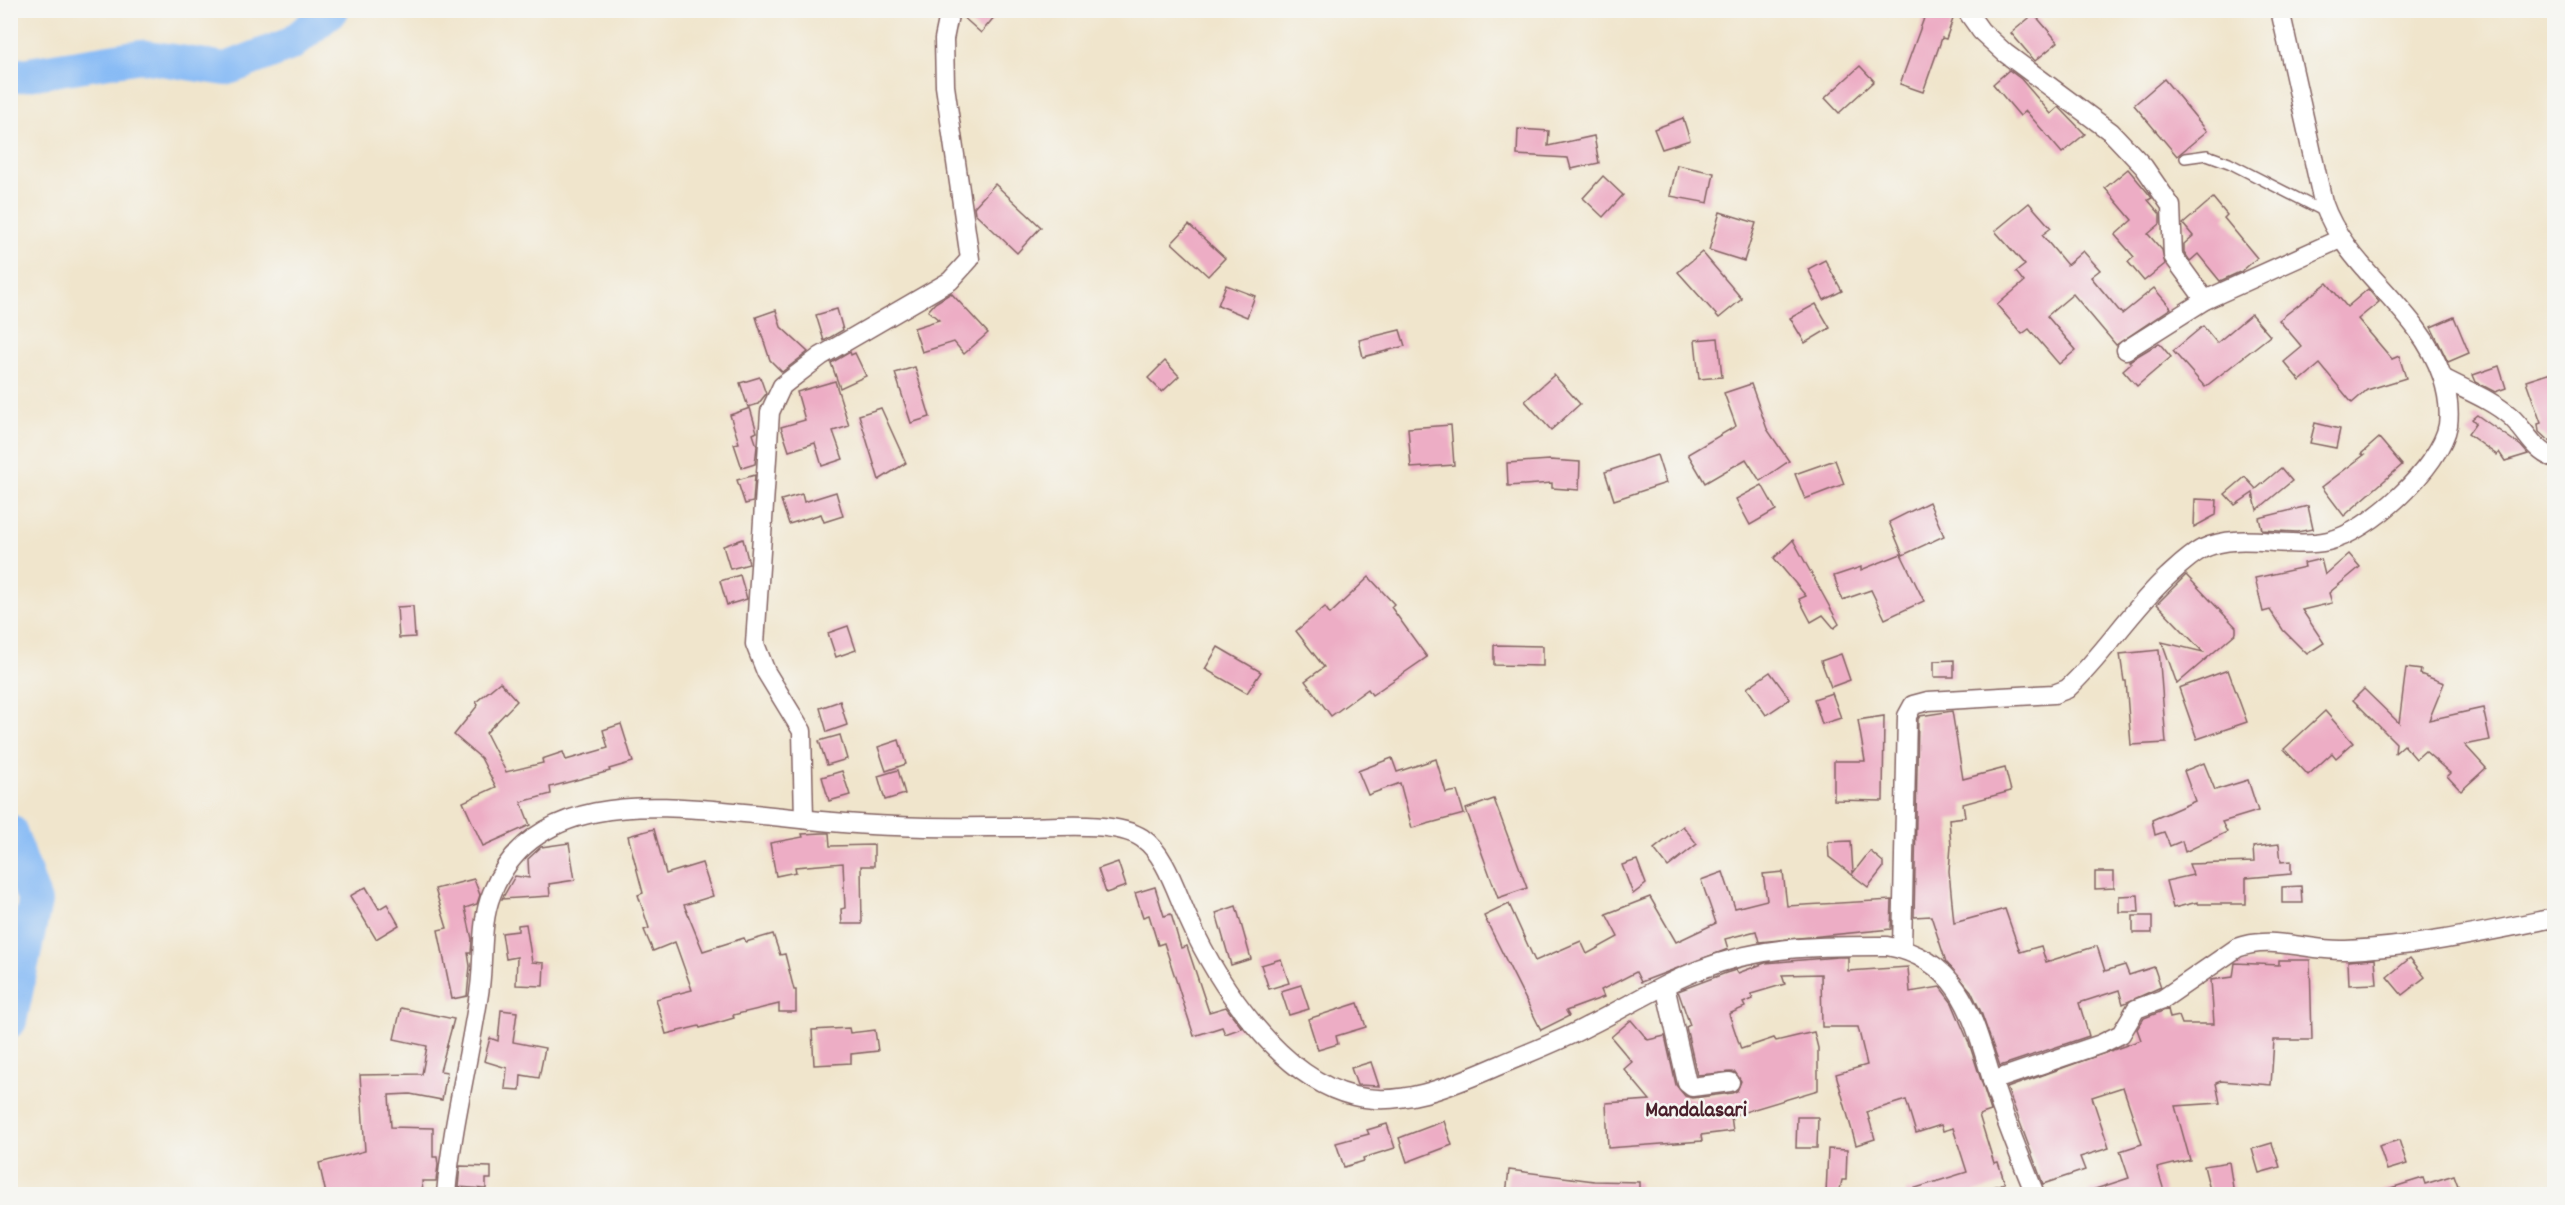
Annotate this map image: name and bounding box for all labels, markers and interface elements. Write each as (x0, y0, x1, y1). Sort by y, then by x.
district label: Mandalasari (1645, 1096, 1747, 1127)

